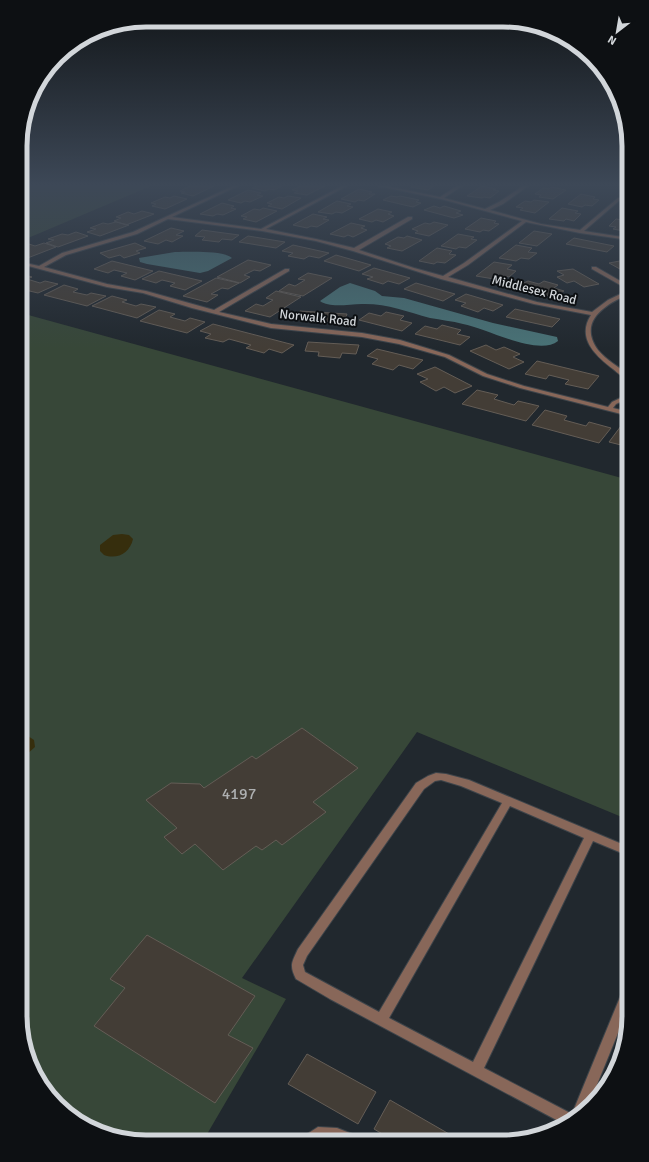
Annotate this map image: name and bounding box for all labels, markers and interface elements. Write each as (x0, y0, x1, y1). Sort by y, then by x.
north arrow (597, 12, 637, 52)
text: N (605, 33, 619, 48)
street label: Middlesex Road (490, 272, 578, 308)
street label: Norwalk Road (279, 306, 357, 330)
house number: 4197 (222, 784, 256, 804)

